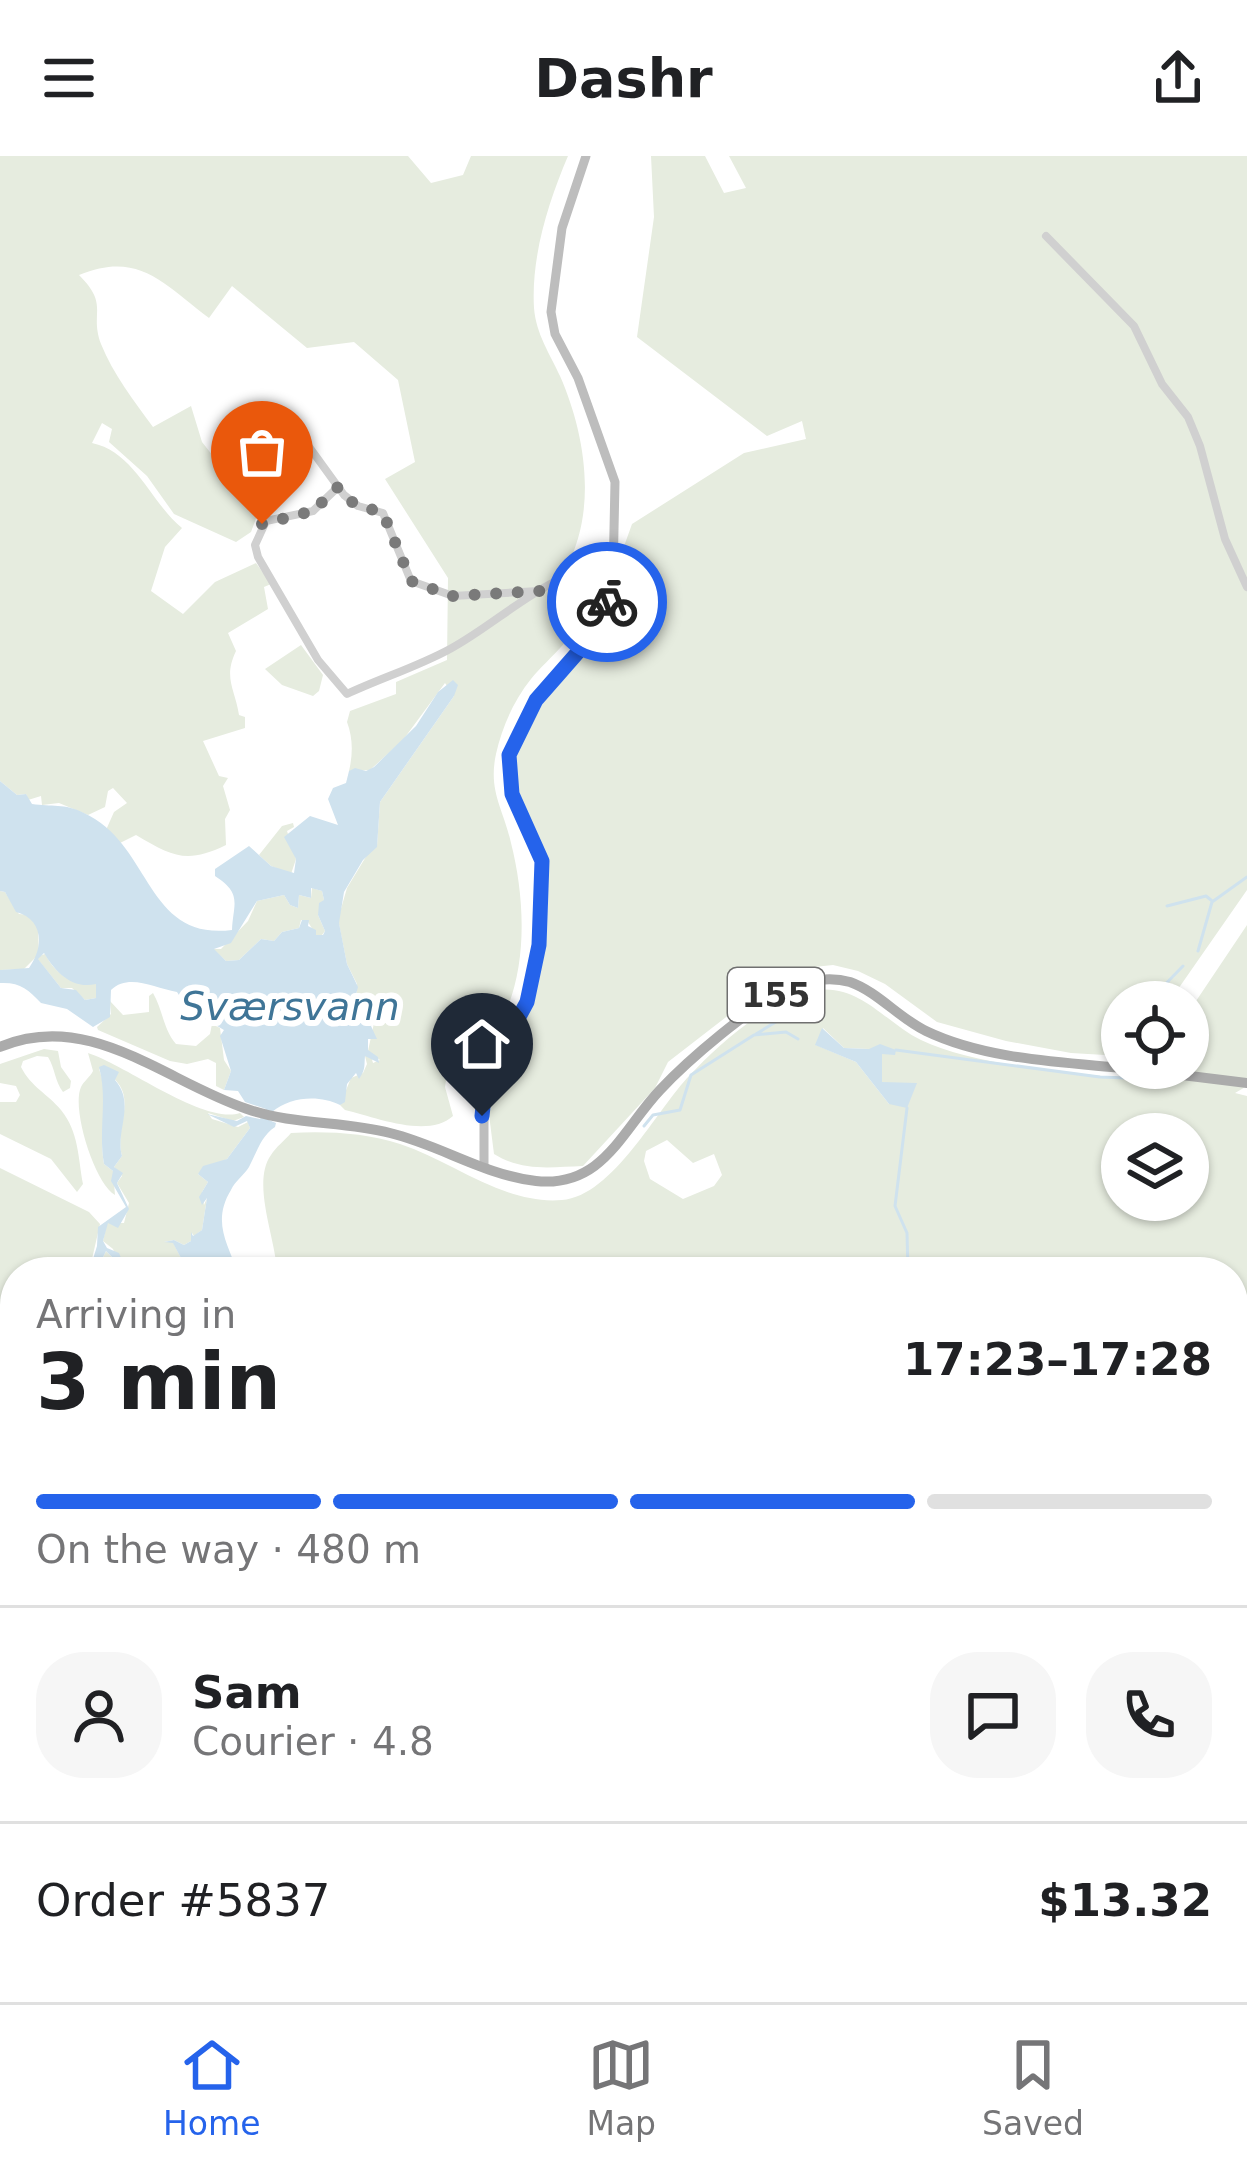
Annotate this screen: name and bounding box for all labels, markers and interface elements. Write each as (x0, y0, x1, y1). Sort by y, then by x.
icon: menu (36, 45, 102, 111)
icon: share (1145, 45, 1211, 111)
text: Dashr (534, 47, 713, 110)
pin (211, 401, 313, 524)
icon: bag (229, 419, 295, 485)
courier (547, 542, 667, 662)
icon: bike (574, 569, 640, 635)
road number: 155 (728, 968, 824, 1022)
map controls (1101, 981, 1209, 1221)
button: locate (1101, 981, 1209, 1089)
water label: Sværsvann (180, 984, 400, 1029)
pin (431, 993, 533, 1116)
icon: home (449, 1011, 515, 1077)
button: layers (1101, 1113, 1209, 1221)
text: Arriving in (36, 1292, 236, 1337)
text: 17:23–17:28 (903, 1333, 1212, 1386)
text: 3 min (36, 1337, 281, 1427)
text: On the way · 480 m (36, 1527, 421, 1572)
button: person (36, 1652, 162, 1778)
button: chat (930, 1652, 1056, 1778)
button: phone (1086, 1652, 1212, 1778)
text: Sam (192, 1666, 302, 1719)
text: Courier · 4.8 (192, 1719, 434, 1764)
text: Order #5837 (36, 1874, 330, 1927)
text: $13.32 (1038, 1874, 1212, 1927)
tab: Home (163, 2032, 260, 2143)
tab: Map (586, 2032, 656, 2143)
tab: Saved (982, 2032, 1084, 2143)

